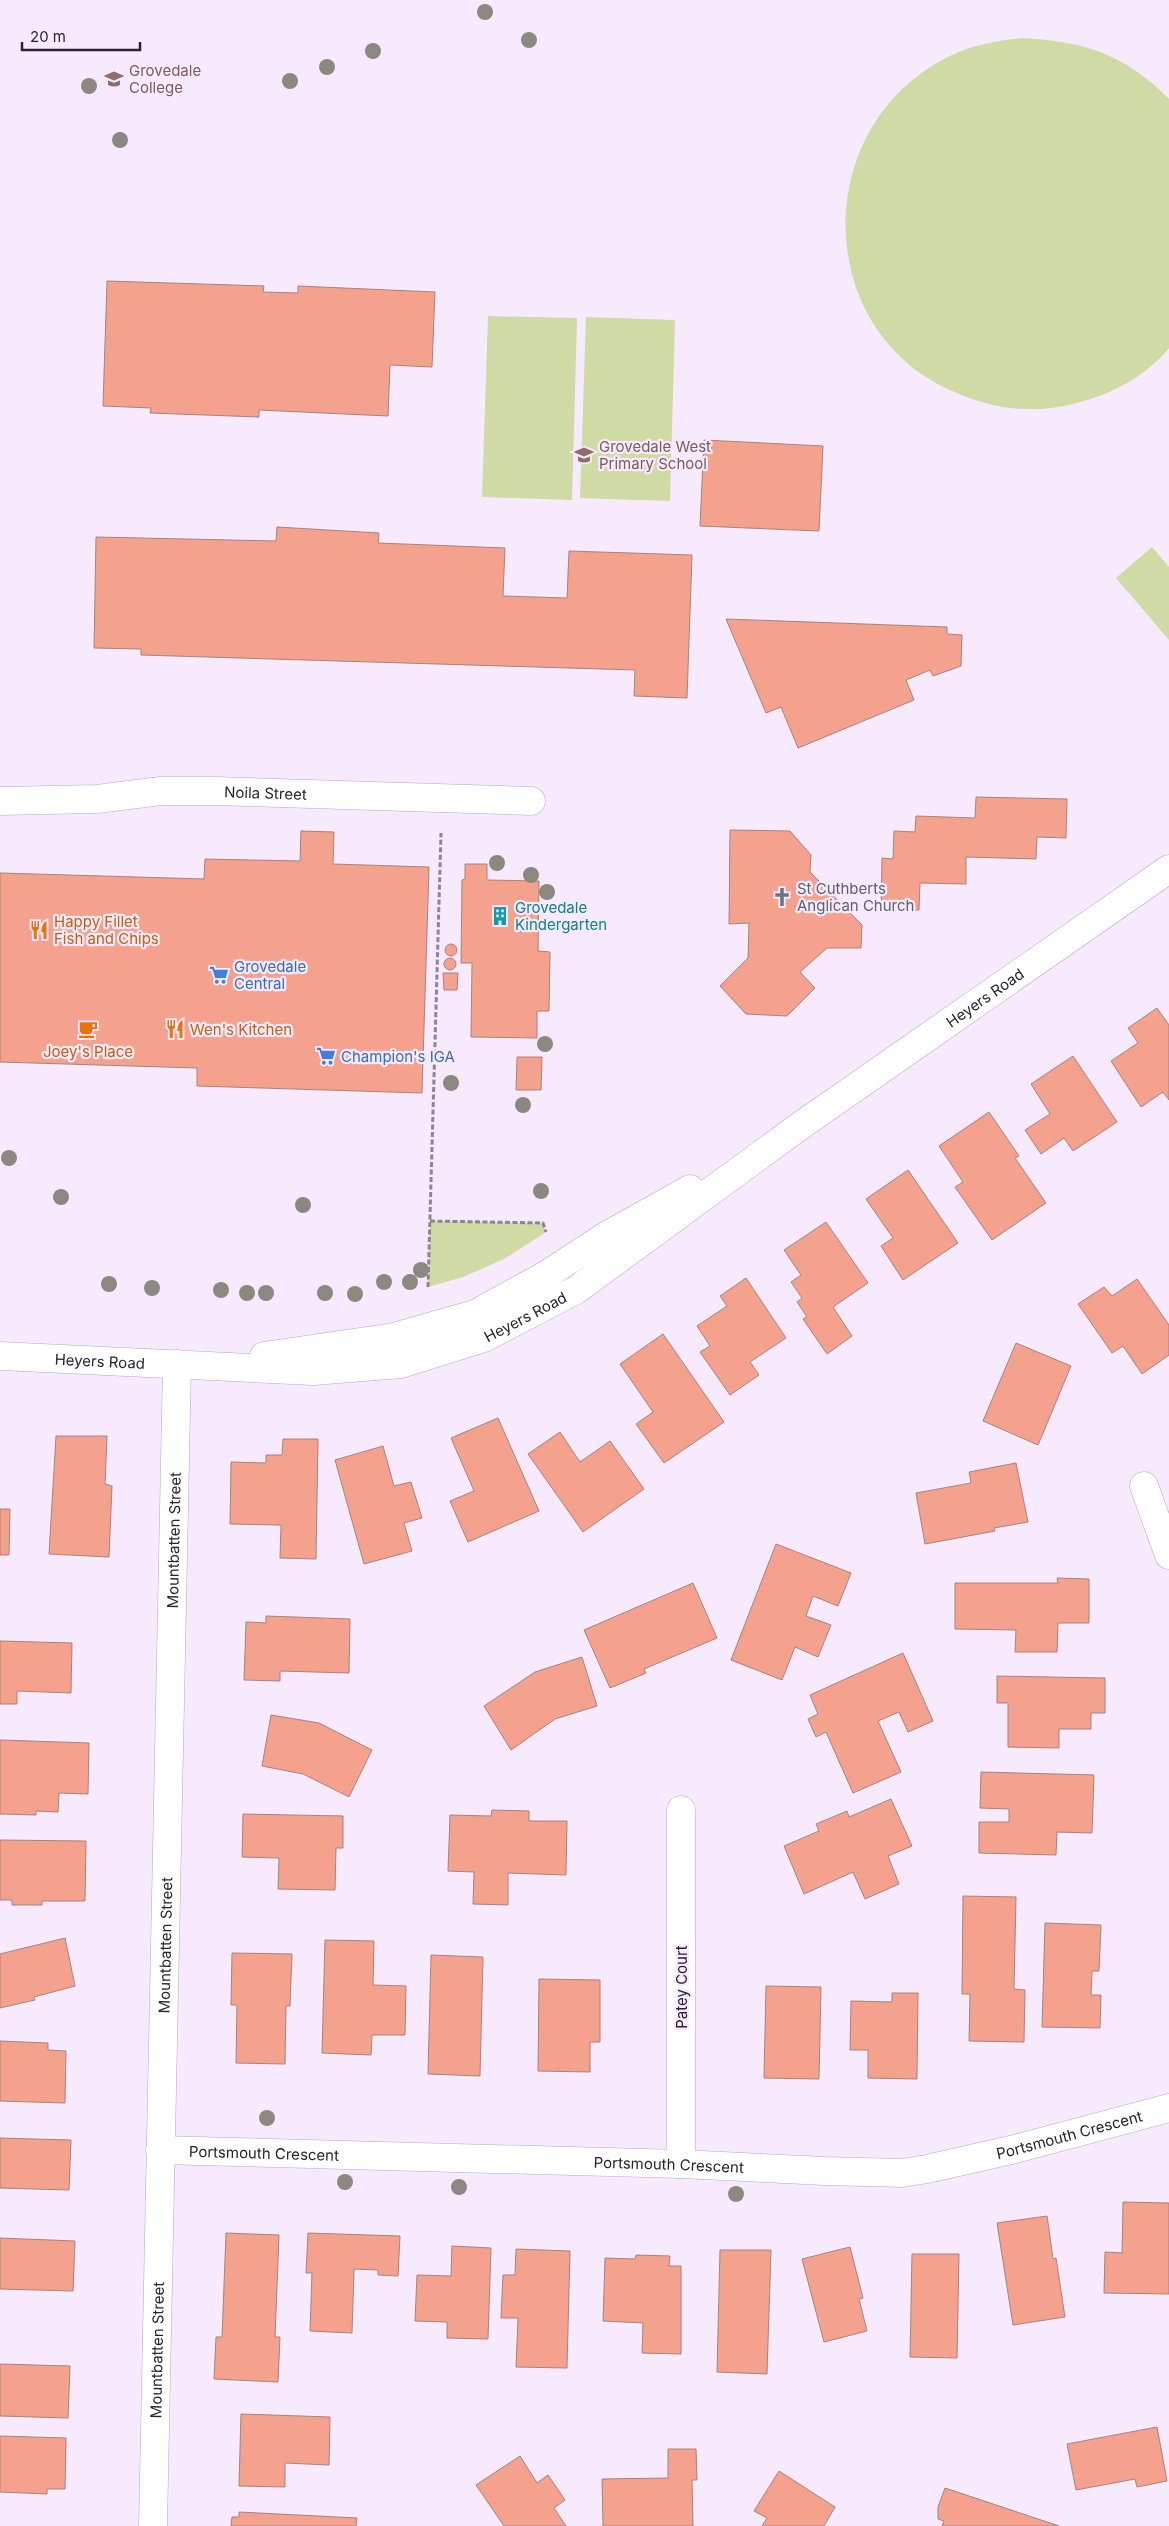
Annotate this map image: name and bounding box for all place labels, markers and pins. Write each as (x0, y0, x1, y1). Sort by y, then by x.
place label: Grovedale College (129, 61, 201, 97)
school or university icon: Grovedale College (103, 68, 125, 90)
place label: Grovedale West Primary School (599, 437, 711, 473)
school or university icon: Grovedale West Primary School (573, 444, 595, 466)
place label: St Cuthberts Anglican Church (797, 879, 914, 915)
church icon: St Cuthberts Anglican Church (771, 886, 793, 908)
place label: Grovedale Kindergarten (515, 898, 607, 934)
building icon: Grovedale Kindergarten (489, 905, 511, 927)
place label: Happy Fillet Fish and Chips (54, 912, 159, 948)
restaurant icon: Happy Fillet Fish and Chips (28, 919, 50, 941)
place label: Grovedale Central (234, 957, 306, 993)
supermarket icon: Grovedale Central (208, 964, 230, 986)
cafe icon: Joey's Place (77, 1018, 99, 1040)
restaurant icon: Wen's Kitchen (164, 1018, 186, 1040)
place label: Wen's Kitchen (190, 1020, 292, 1039)
place label: Joey's Place (43, 1042, 133, 1061)
supermarket icon: Champion's IGA (315, 1045, 337, 1067)
place label: Champion's IGA (341, 1047, 455, 1066)

